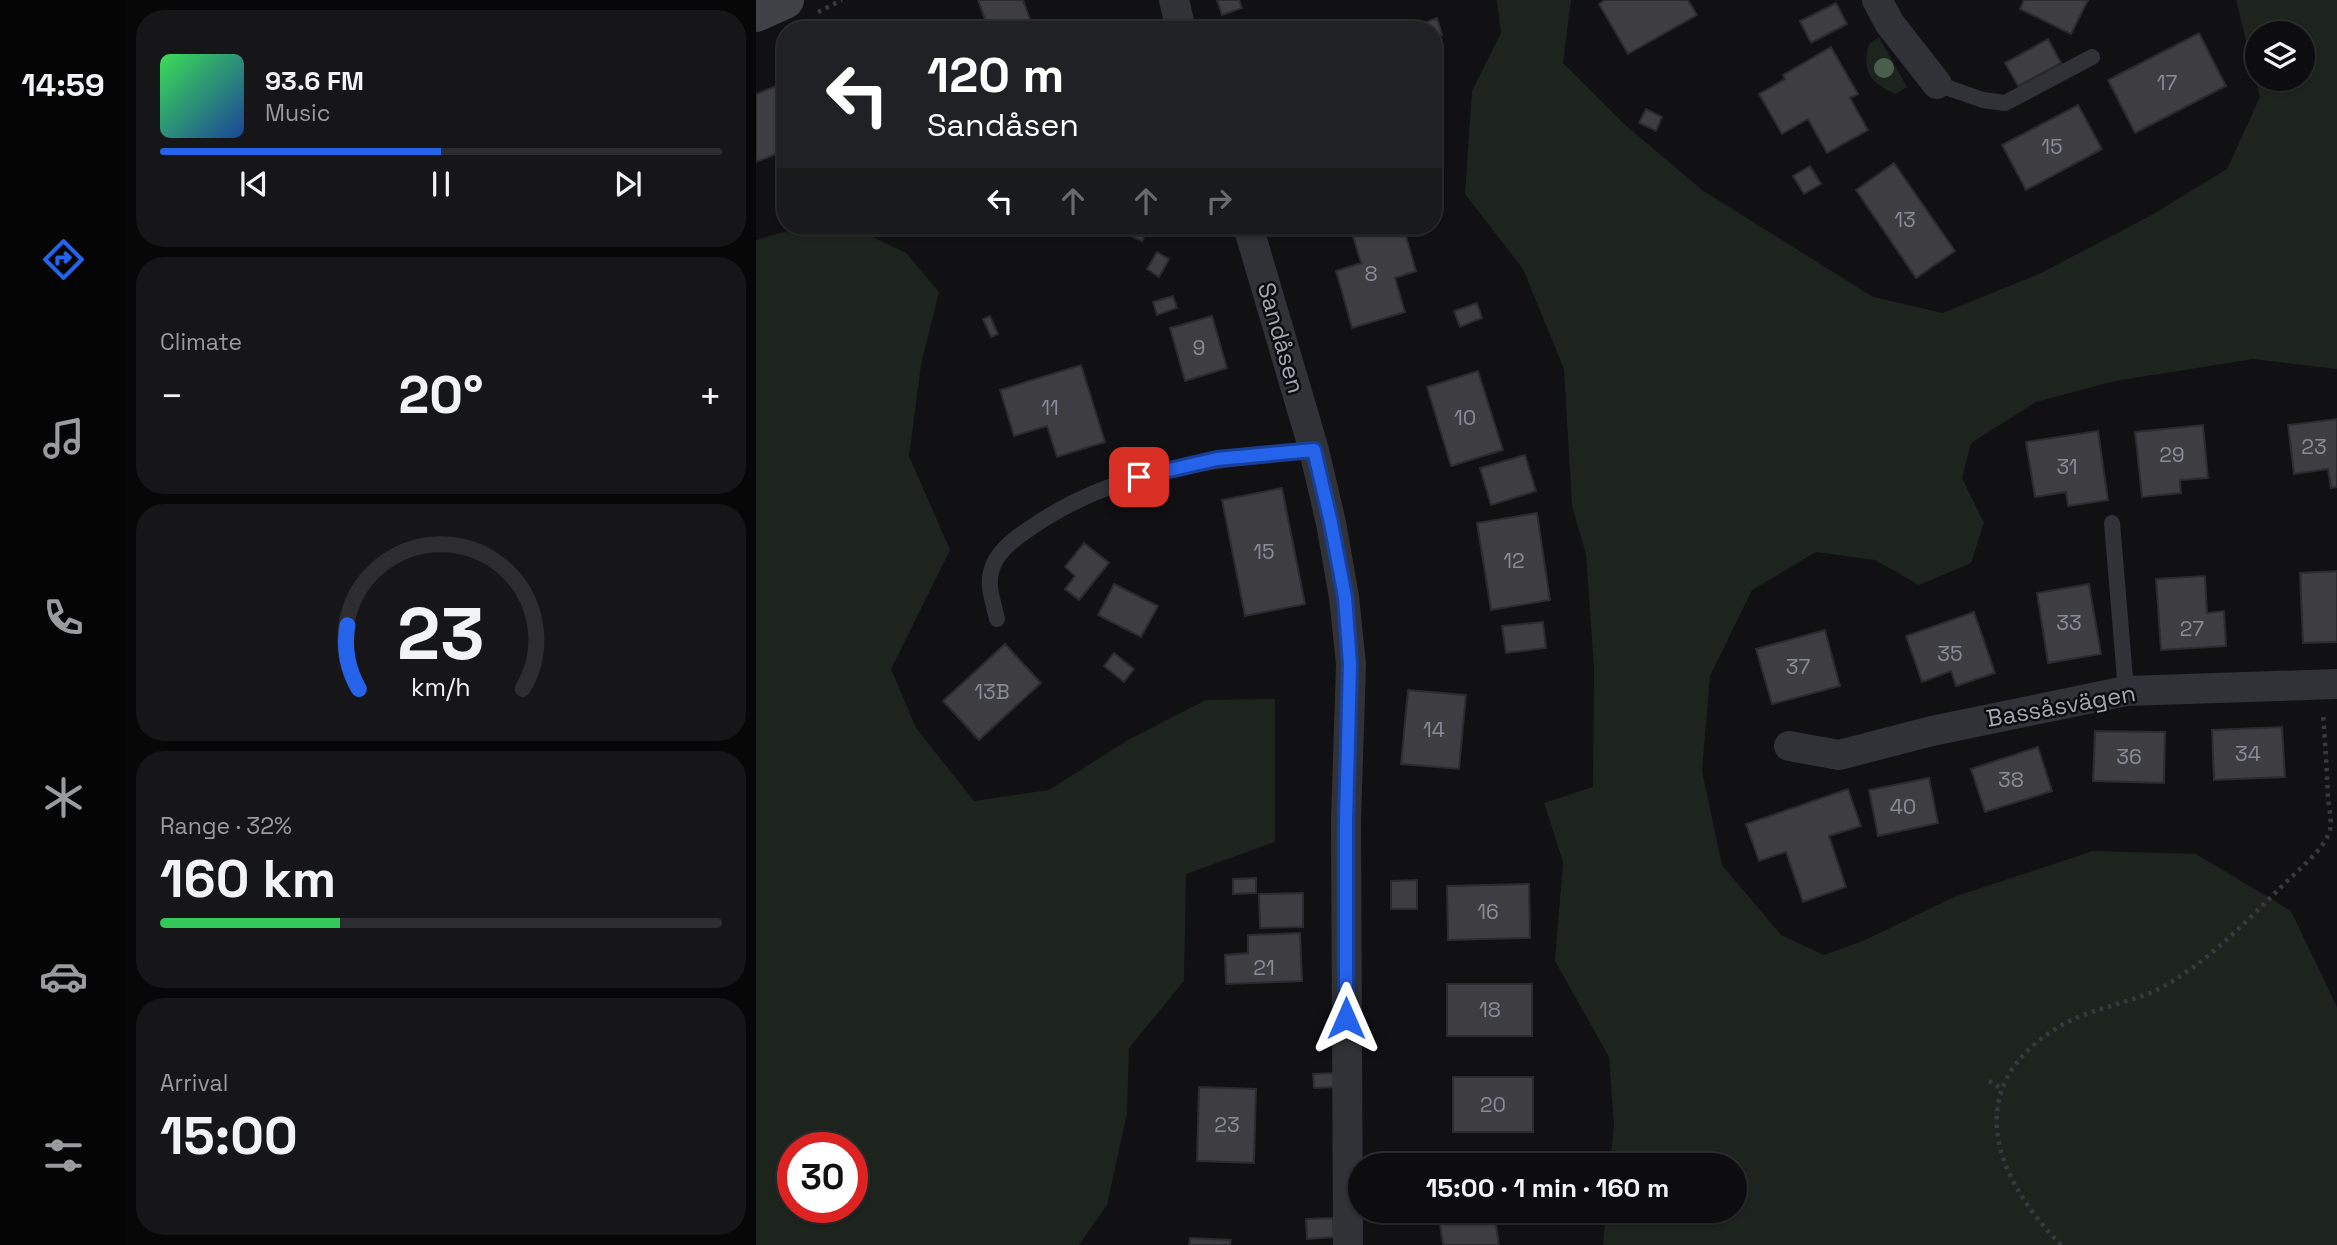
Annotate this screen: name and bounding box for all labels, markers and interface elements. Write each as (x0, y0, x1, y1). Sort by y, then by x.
map controls (2245, 21, 2315, 91)
button: layers (2245, 21, 2315, 91)
text: 120 m (927, 44, 1064, 106)
icon: left (812, 49, 903, 140)
text: 93.6 FM (265, 64, 364, 98)
text: 14:59 (21, 65, 105, 105)
house number: 17 (2157, 69, 2177, 96)
text: Music (265, 98, 330, 128)
text: Sandåsen (927, 105, 1079, 145)
house number: 15 (2041, 133, 2063, 160)
icon: previous (235, 165, 273, 203)
icon: pause (422, 165, 460, 203)
icon: next (609, 165, 647, 203)
icon: left (981, 182, 1019, 220)
icon: ahead (1054, 182, 1092, 220)
icon: ahead (1127, 182, 1165, 220)
icon: right (1200, 182, 1238, 220)
house number: 13 (1894, 206, 1916, 233)
icon: directions (39, 235, 88, 284)
house number: 8 (1364, 260, 1378, 287)
street label: Sandåsen (1251, 279, 1312, 397)
text: Climate (160, 327, 242, 357)
house number: 9 (1193, 334, 1205, 361)
text: 20° (398, 362, 484, 428)
text: − (160, 372, 184, 420)
text: + (698, 372, 722, 420)
house number: 11 (1041, 394, 1059, 421)
house number: 10 (1454, 404, 1476, 431)
icon: music (39, 414, 88, 463)
house number: 23 (2301, 433, 2327, 460)
house number: 29 (2159, 441, 2185, 468)
pin (1109, 447, 1169, 507)
house number: 31 (2056, 453, 2078, 480)
icon: arrive (1120, 458, 1158, 496)
house number: 15 (1253, 538, 1275, 565)
house number: 12 (1503, 547, 1525, 574)
text: 23 (397, 587, 485, 680)
icon: phone (39, 593, 88, 642)
house number: 33 (2056, 609, 2082, 636)
house number: 27 (2180, 615, 2204, 642)
house number: 35 (1937, 640, 1963, 667)
house number: 37 (1786, 653, 1810, 680)
text: km/h (411, 670, 471, 702)
street label: Bassåsvägen (1984, 677, 2138, 734)
house number: 13B (974, 678, 1010, 705)
house number: 14 (1423, 716, 1445, 743)
house number: 34 (2235, 740, 2261, 767)
house number: 36 (2116, 743, 2142, 770)
house number: 38 (1998, 766, 2024, 793)
icon: climate (39, 773, 88, 822)
house number: 40 (1890, 793, 1916, 820)
text: Range · 32% (160, 811, 292, 841)
text: 160 km (160, 846, 336, 912)
house number: 16 (1477, 898, 1499, 925)
icon: car (39, 952, 88, 1001)
house number: 21 (1253, 954, 1275, 981)
position arrow (1309, 981, 1383, 1055)
house number: 18 (1479, 996, 1501, 1023)
text: Arrival (160, 1068, 228, 1098)
house number: 20 (1480, 1091, 1506, 1118)
text: 15:00 (160, 1103, 298, 1169)
house number: 23 (1214, 1111, 1240, 1138)
icon: filters (39, 1131, 88, 1180)
speed limit sign: 30 (777, 1132, 868, 1223)
text: 15:00 · 1 min · 160 m (1426, 1171, 1669, 1205)

